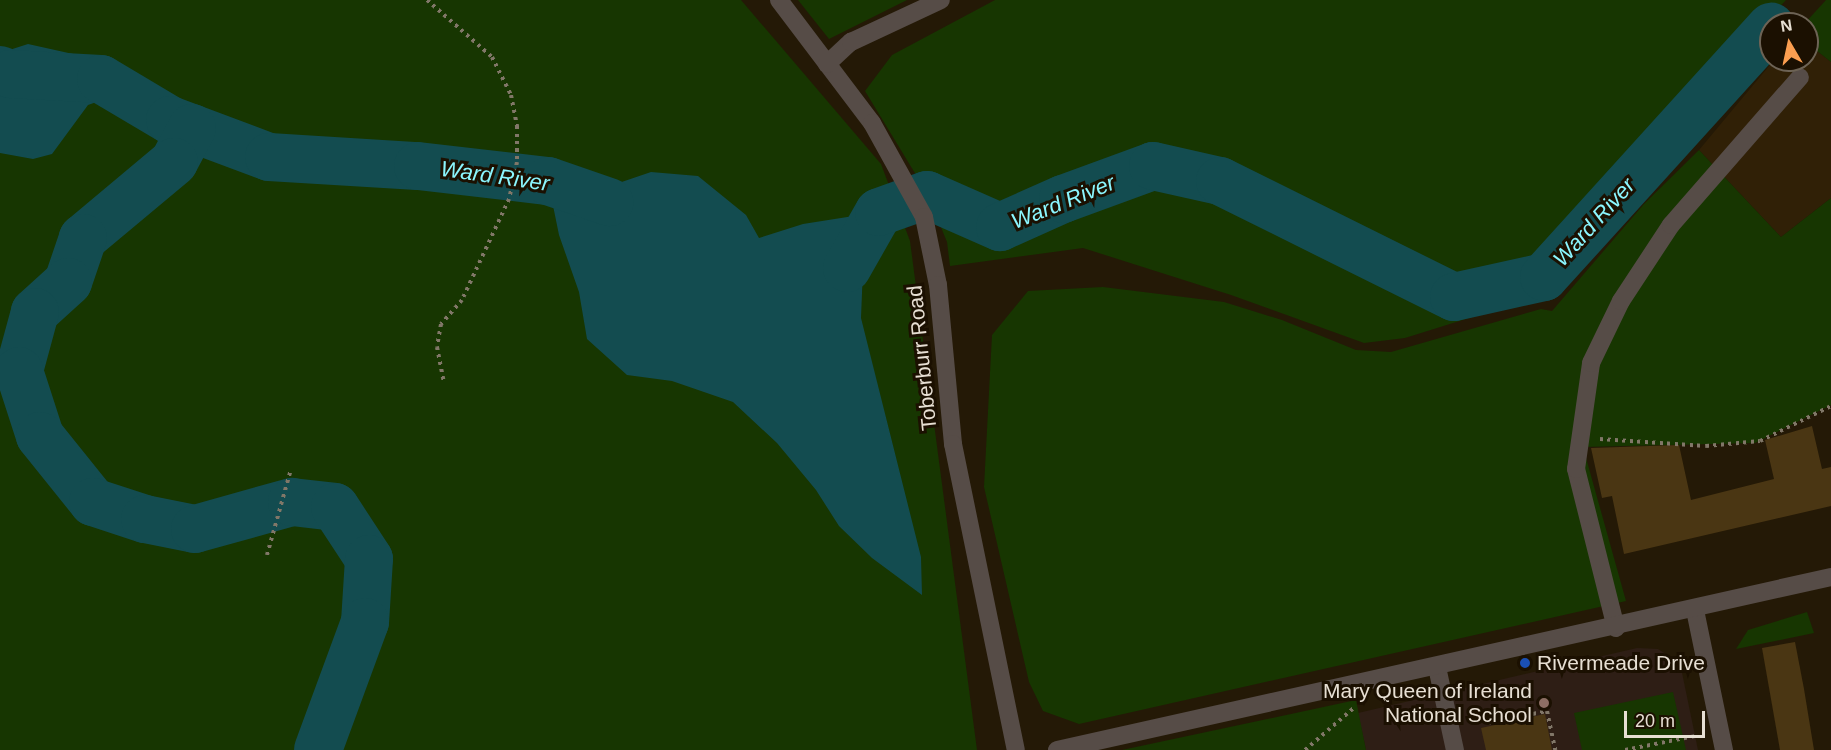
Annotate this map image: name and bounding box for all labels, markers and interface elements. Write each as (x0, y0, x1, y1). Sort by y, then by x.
north arrow (1759, 12, 1819, 72)
text: N (1779, 16, 1793, 35)
water label: Ward River (439, 155, 551, 197)
water label: Ward River (1007, 169, 1119, 235)
water label: Ward River (1548, 172, 1640, 272)
street label: Toberburr Road (902, 284, 942, 432)
place label: Rivermeade Drive (1537, 650, 1705, 676)
marker: Rivermeade Drive (1518, 656, 1532, 670)
place label: Mary Queen of Ireland National School (1323, 678, 1532, 728)
marker: Mary Queen of Ireland National School (1537, 696, 1551, 710)
scale bar (1627, 699, 1708, 737)
text: 20 m (1635, 711, 1675, 731)

